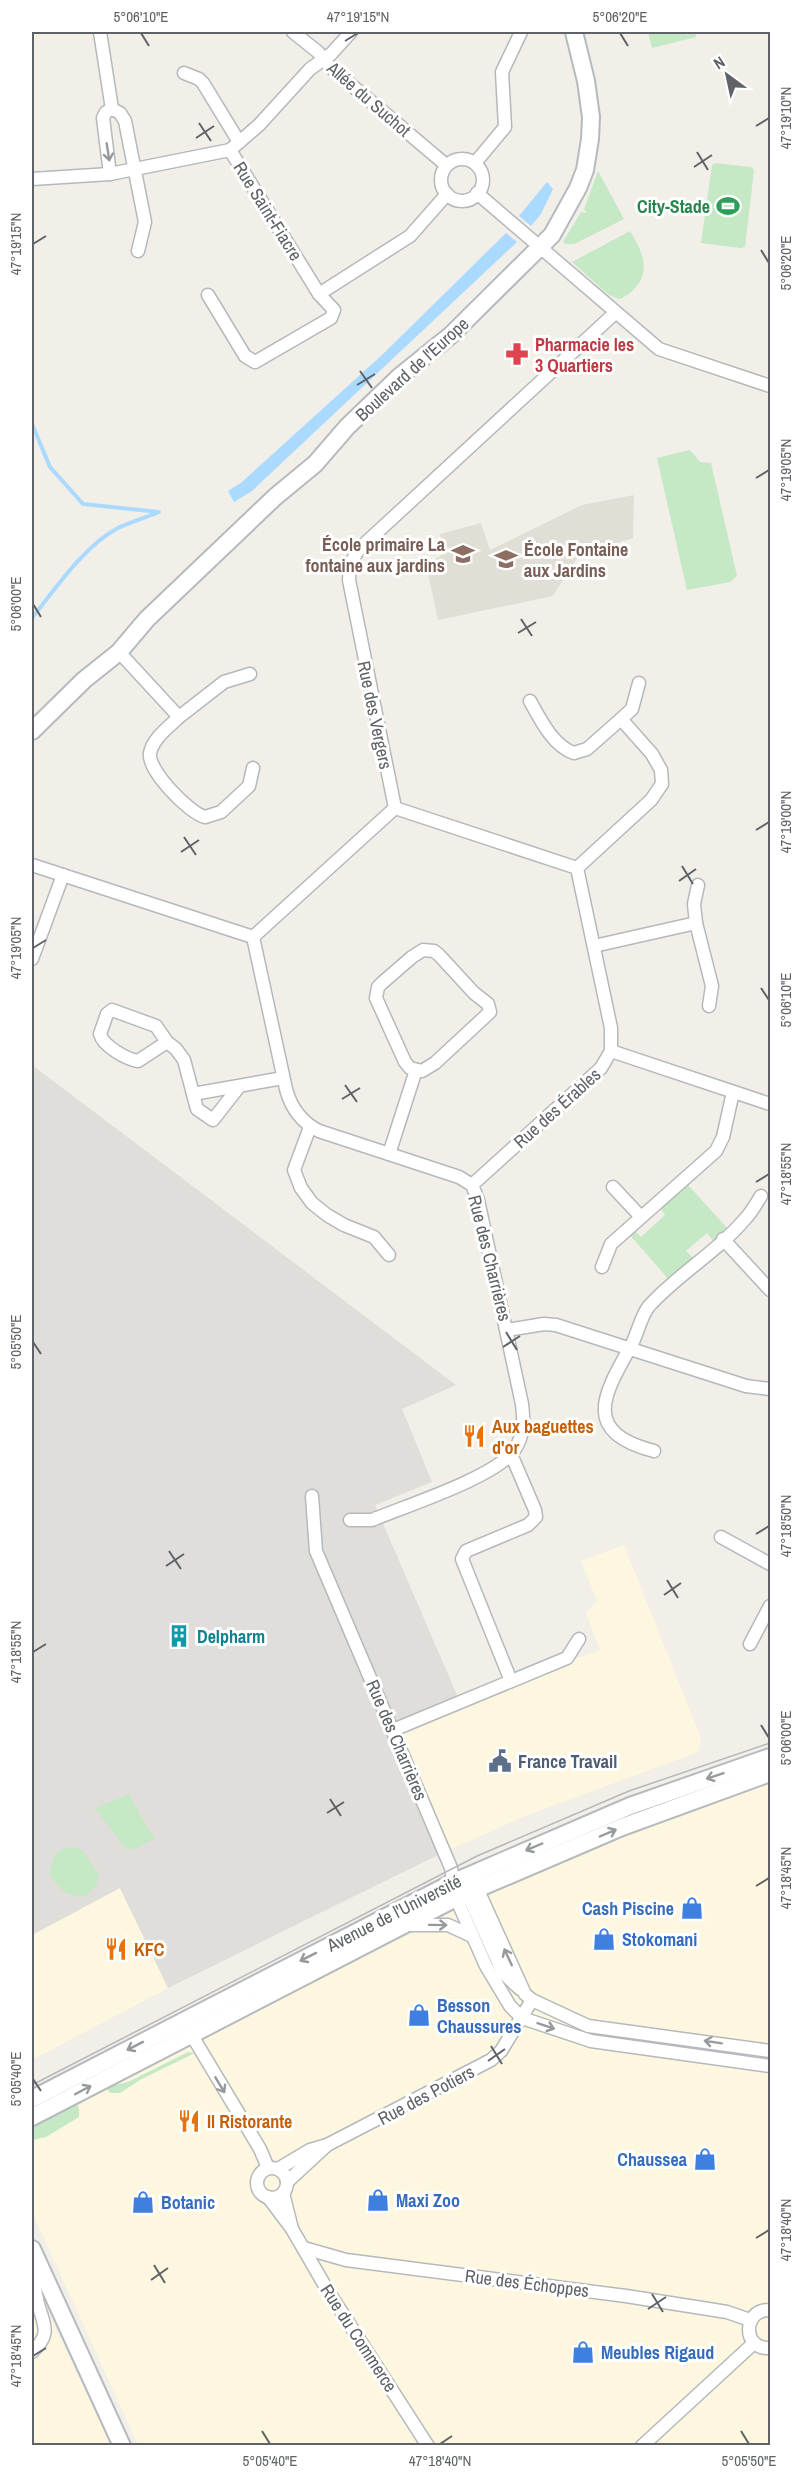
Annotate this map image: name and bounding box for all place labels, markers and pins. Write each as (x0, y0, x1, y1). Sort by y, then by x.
sports icon: City-Stade (715, 193, 741, 219)
place label: City-Stade (637, 194, 710, 219)
place label: Pharmacie les 3 Quartiers (535, 332, 634, 378)
pharmacy icon: Pharmacie les 3 Quartiers (504, 341, 530, 367)
place label: École primaire La fontaine aux jardins (306, 532, 446, 578)
place label: École Fontaine aux Jardins (524, 537, 628, 583)
school or university icon: École primaire La fontaine aux jardins (450, 541, 476, 567)
school or university icon: École Fontaine aux Jardins (493, 546, 519, 572)
place label: Aux baguettes d'or (492, 1414, 594, 1460)
restaurant icon: Aux baguettes d'or (461, 1423, 487, 1449)
building icon: Delpharm (166, 1623, 192, 1649)
place label: Delpharm (197, 1624, 265, 1649)
public building icon: France Travail (487, 1748, 513, 1774)
place label: France Travail (518, 1749, 617, 1774)
shop icon: Cash Piscine (679, 1895, 705, 1921)
place label: Cash Piscine (582, 1896, 674, 1921)
shop icon: Stokomani (591, 1926, 617, 1952)
place label: Stokomani (622, 1927, 697, 1952)
restaurant icon: KFC (103, 1936, 129, 1962)
place label: KFC (134, 1937, 165, 1962)
place label: Besson Chaussures (437, 1993, 522, 2039)
shop icon: Besson Chaussures (406, 2002, 432, 2028)
restaurant icon: Il Ristorante (176, 2108, 202, 2134)
place label: Il Ristorante (207, 2109, 292, 2134)
shop icon: Chaussea (692, 2146, 718, 2172)
place label: Chaussea (617, 2147, 688, 2172)
shop icon: Maxi Zoo (365, 2187, 391, 2213)
place label: Maxi Zoo (396, 2188, 460, 2213)
shop icon: Botanic (130, 2189, 156, 2215)
place label: Botanic (161, 2190, 215, 2215)
shop icon: Meubles Rigaud (570, 2339, 596, 2365)
place label: Meubles Rigaud (601, 2340, 714, 2365)

